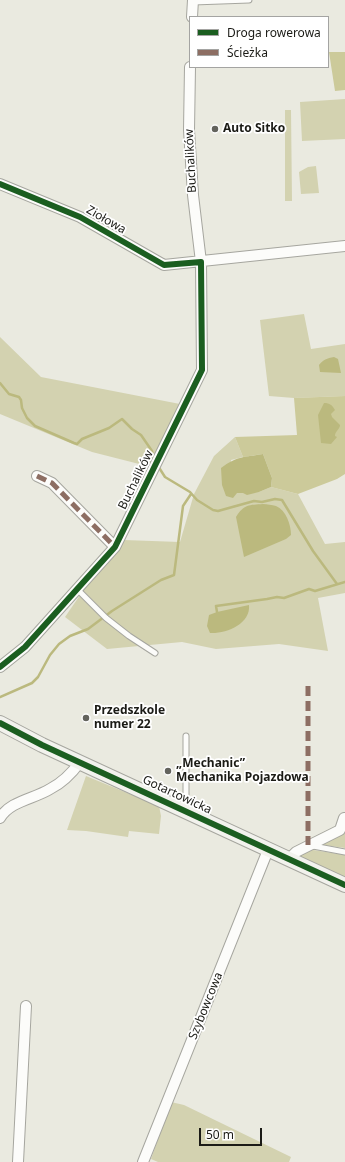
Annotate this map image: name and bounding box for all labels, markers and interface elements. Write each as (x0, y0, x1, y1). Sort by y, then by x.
legend (189, 16, 329, 68)
text: Droga rowerowa (227, 24, 321, 41)
text: Ścieżka (227, 44, 268, 61)
place label: Auto Sitko (223, 122, 285, 136)
marker: Auto Sitko (210, 124, 220, 134)
street label: Buchalików (182, 129, 200, 193)
street label: Ziołowa (84, 203, 128, 237)
street label: Buchalików (115, 448, 157, 512)
place label: Przedszkole numer 22 (94, 704, 165, 732)
marker: Przedszkole numer 22 (81, 713, 91, 723)
place label: „Mechanic” Mechanika Pojazdowa (176, 757, 309, 785)
marker: „Mechanic” Mechanika Pojazdowa (163, 766, 173, 776)
street label: Gotartowicka (140, 773, 214, 817)
street label: Szybowcowa (186, 970, 226, 1042)
scale bar (201, 1120, 264, 1146)
text: 50 m (206, 1126, 234, 1143)

